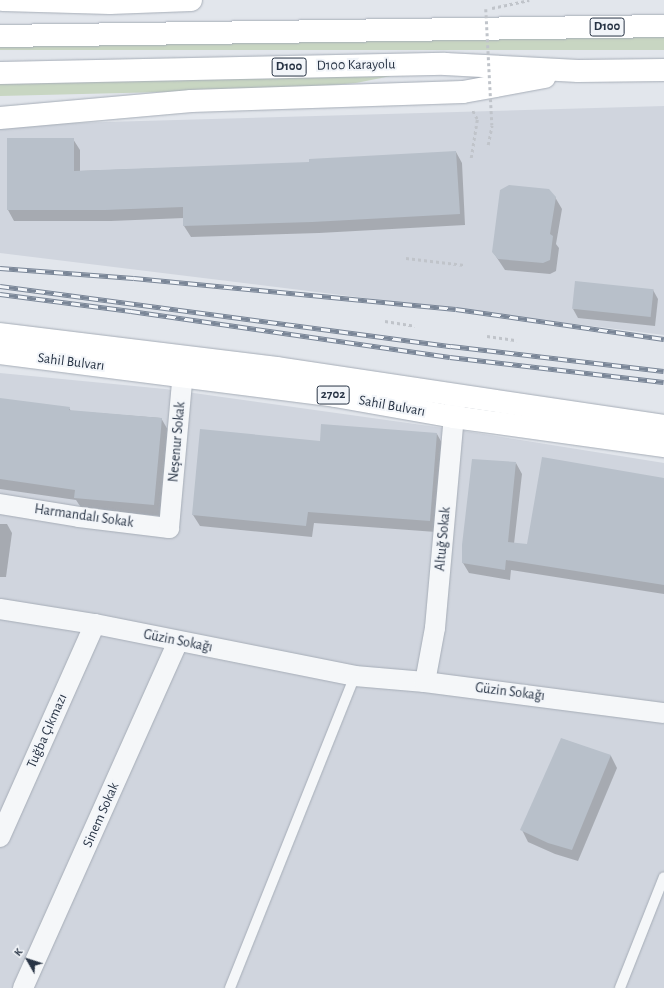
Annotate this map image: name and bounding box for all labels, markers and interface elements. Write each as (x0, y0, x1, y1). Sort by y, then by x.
road number: D100 (589, 16, 625, 38)
road number: D100 (271, 56, 307, 78)
street label: D100 Karayolu (316, 56, 396, 74)
street label: Sahil Bulvarı (37, 350, 105, 374)
road number: 2702 (316, 384, 350, 406)
street label: Sahil Bulvarı (357, 392, 427, 420)
street label: Neşenur Sokak (165, 401, 189, 483)
street label: Harmandalı Sokak (33, 501, 135, 531)
street label: Altuğ Sokak (432, 506, 454, 572)
street label: Güzin Sokağı (142, 626, 214, 656)
street label: Güzin Sokağı (474, 679, 546, 705)
street label: Tuğba Çıkmazı (23, 691, 71, 771)
street label: Sinem Sokak (79, 780, 123, 850)
north arrow (8, 940, 48, 980)
text: K (12, 946, 25, 958)

